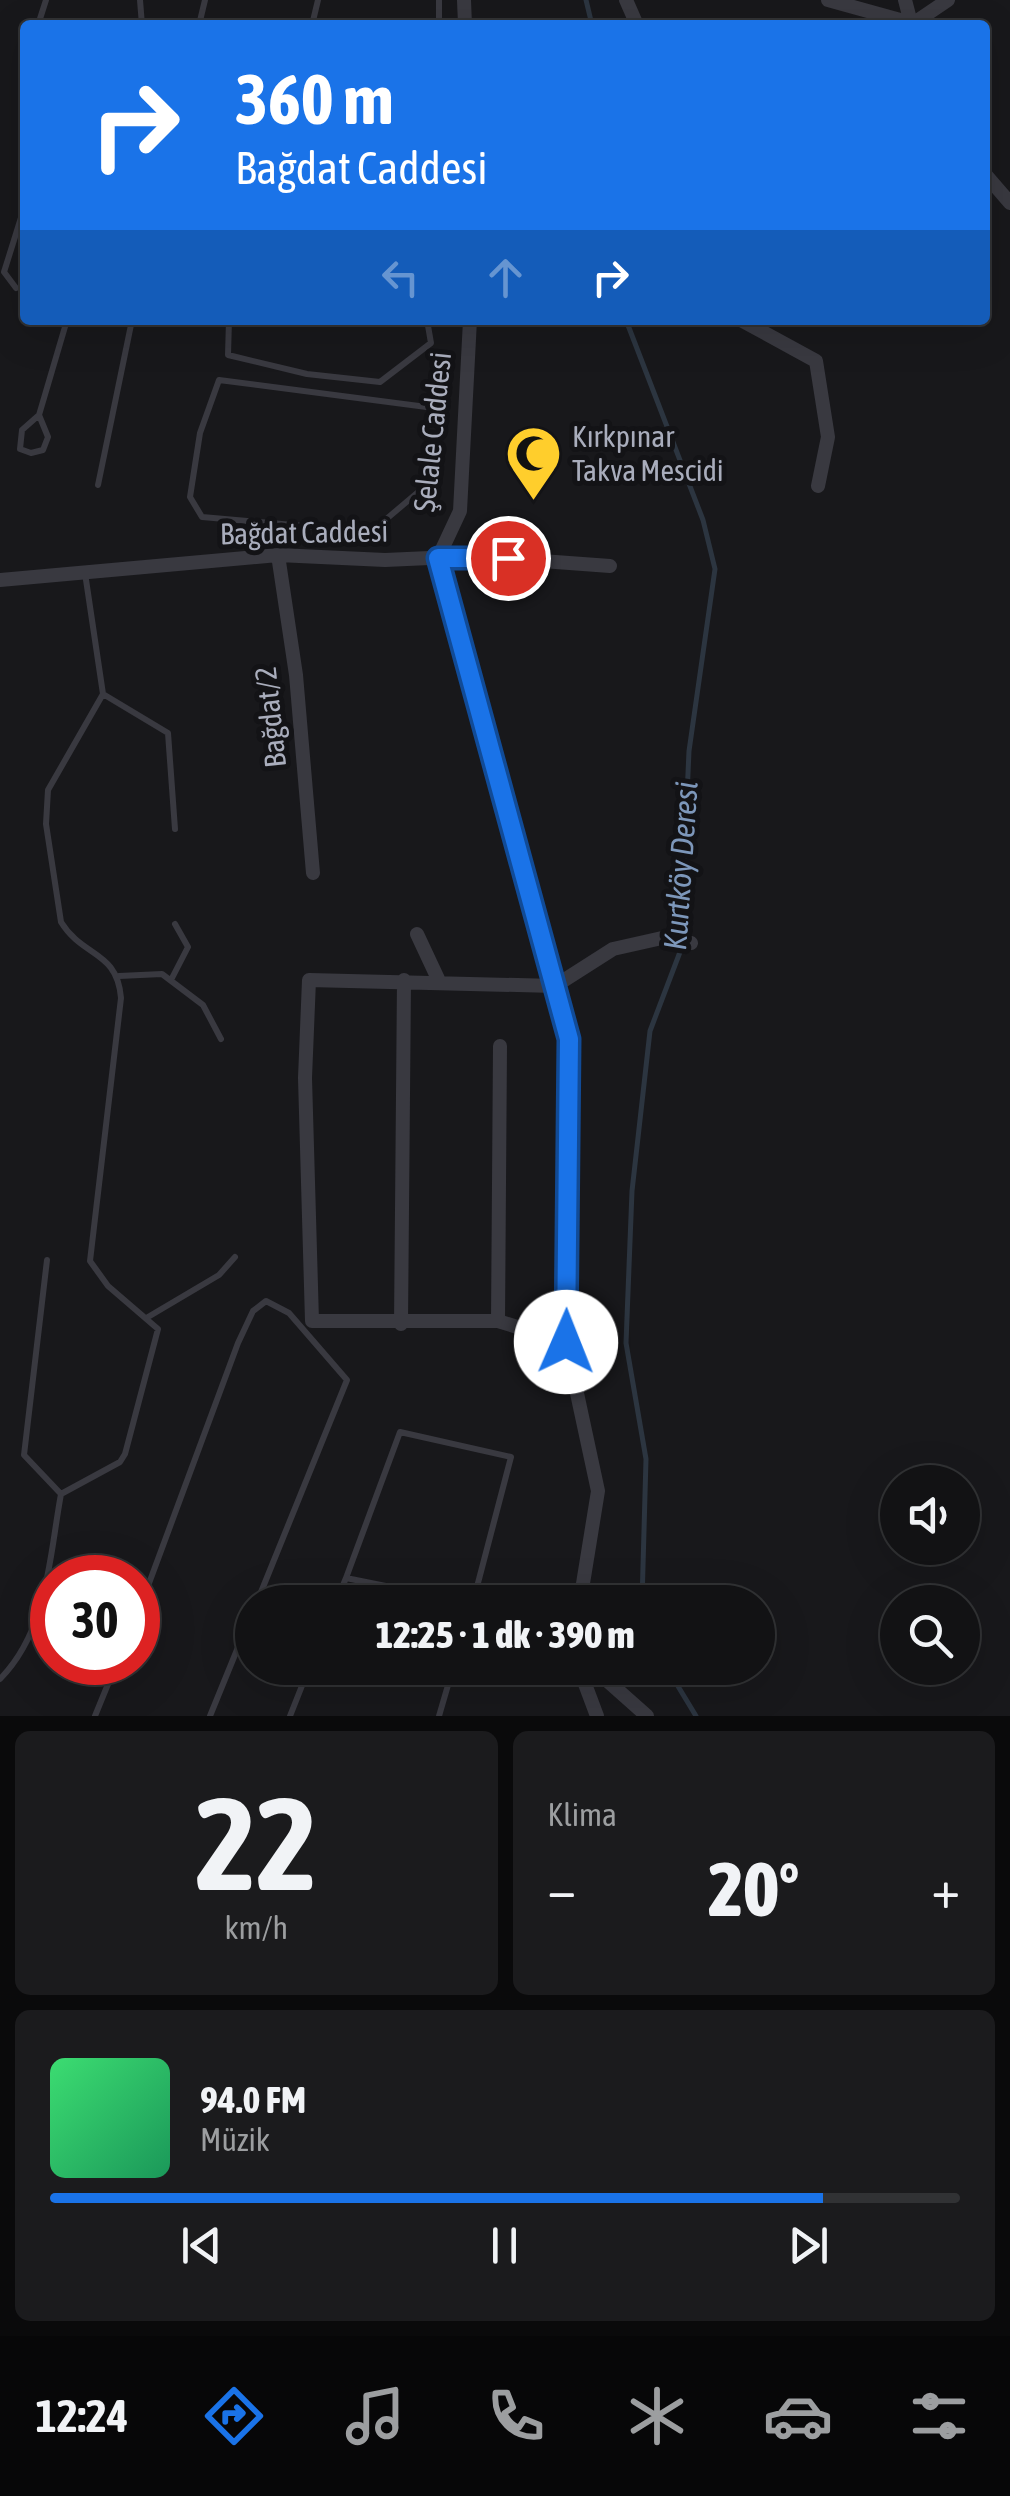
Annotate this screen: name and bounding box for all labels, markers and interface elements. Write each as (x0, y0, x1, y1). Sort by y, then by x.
text: 360 m (235, 59, 394, 139)
icon: right (70, 60, 200, 190)
text: Bağdat Caddesi (235, 142, 488, 194)
icon: left (373, 250, 428, 305)
icon: ahead (478, 250, 533, 305)
icon: right (583, 250, 638, 305)
street label: Şelale Caddesi (407, 350, 457, 513)
place label: Kırkpınar Takva Mescidi (572, 419, 724, 487)
mosque icon: Kırkpınar Takva Mescidi (503, 424, 563, 503)
street label: Bağdat Caddesi (220, 514, 388, 550)
pin (466, 516, 551, 601)
icon: arrive (481, 531, 536, 586)
street label: Bağdat/2 (248, 665, 292, 769)
water label: Kurtköy Deresi (656, 780, 705, 952)
position arrow (514, 1290, 618, 1394)
map controls (880, 1465, 980, 1685)
button: sound (880, 1465, 980, 1565)
speed limit sign: 30 (30, 1555, 160, 1685)
button: search (880, 1585, 980, 1685)
text: 12:25 · 1 dk · 390 m (375, 1613, 635, 1656)
text: 22 (195, 1769, 317, 1918)
text: Klima (548, 1796, 617, 1833)
text: 20° (708, 1846, 799, 1932)
text: − (548, 1857, 576, 1920)
text: + (931, 1857, 960, 1920)
text: km/h (225, 1909, 288, 1946)
text: 94.0 FM (200, 2078, 306, 2121)
text: Müzik (200, 2121, 270, 2158)
icon: previous (174, 2218, 229, 2273)
icon: pause (477, 2218, 532, 2273)
icon: next (781, 2218, 836, 2273)
icon: directions (199, 2381, 269, 2451)
icon: music (340, 2381, 410, 2451)
icon: phone (481, 2381, 551, 2451)
icon: climate (622, 2381, 692, 2451)
icon: car (763, 2381, 833, 2451)
icon: filters (904, 2381, 974, 2451)
text: 12:24 (36, 2390, 128, 2442)

